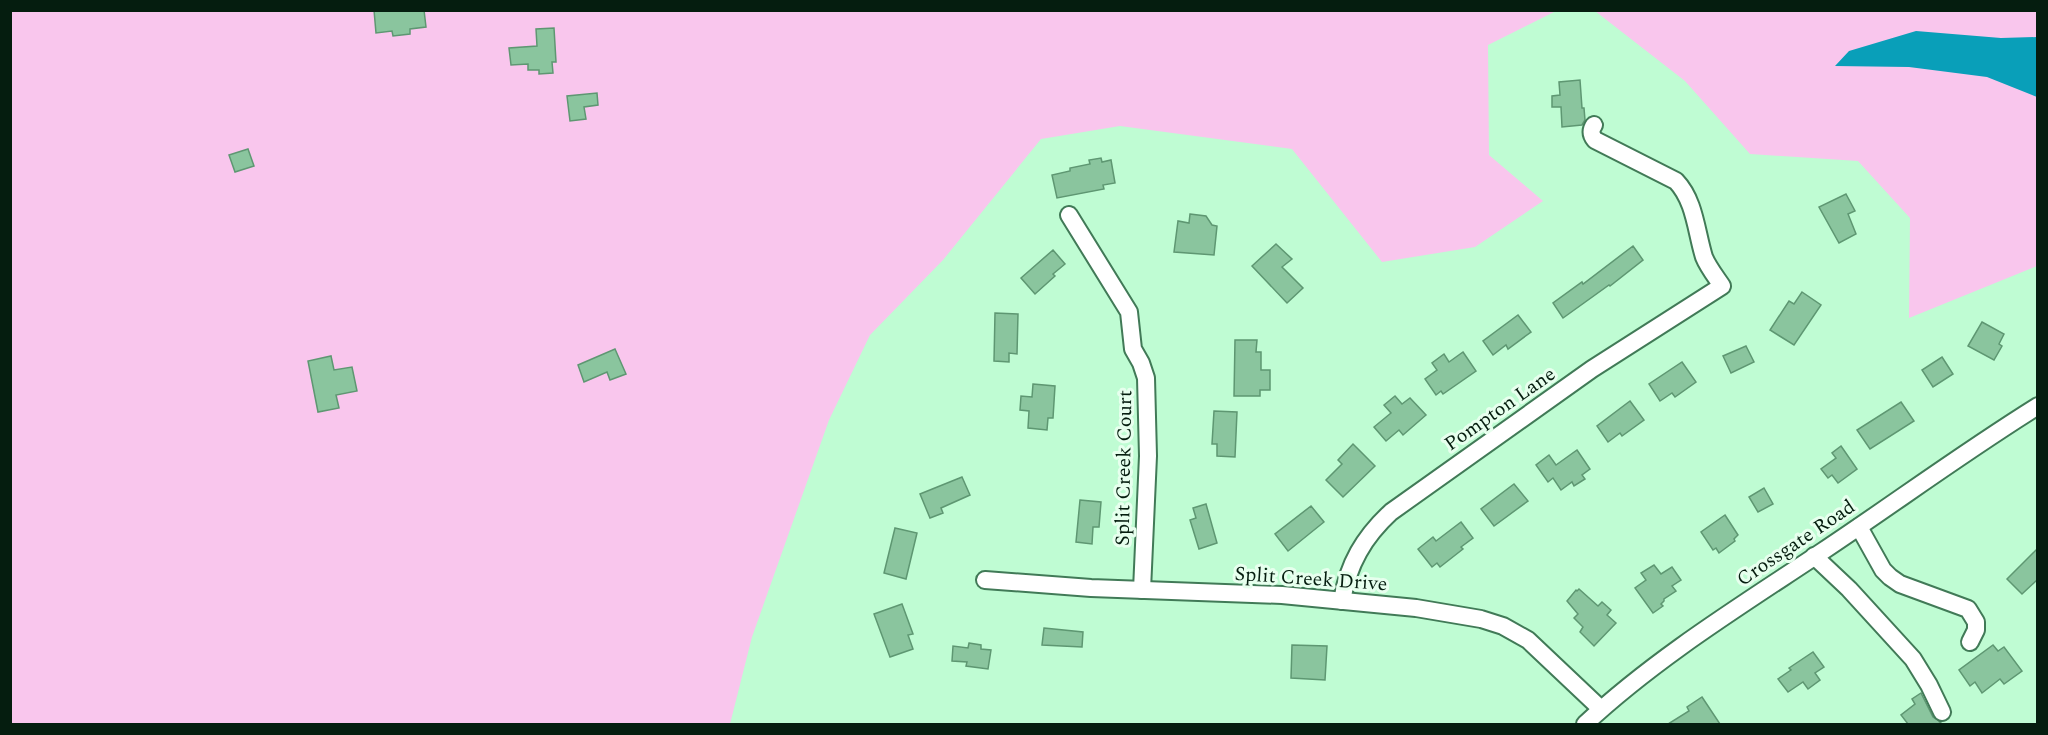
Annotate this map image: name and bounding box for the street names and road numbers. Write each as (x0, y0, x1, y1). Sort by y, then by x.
street label: Pompton Lane (1438, 359, 1562, 459)
street label: Split Creek Court (1108, 390, 1140, 546)
street label: Crossgate Road (1731, 492, 1861, 594)
street label: Split Creek Drive (1234, 559, 1388, 599)

